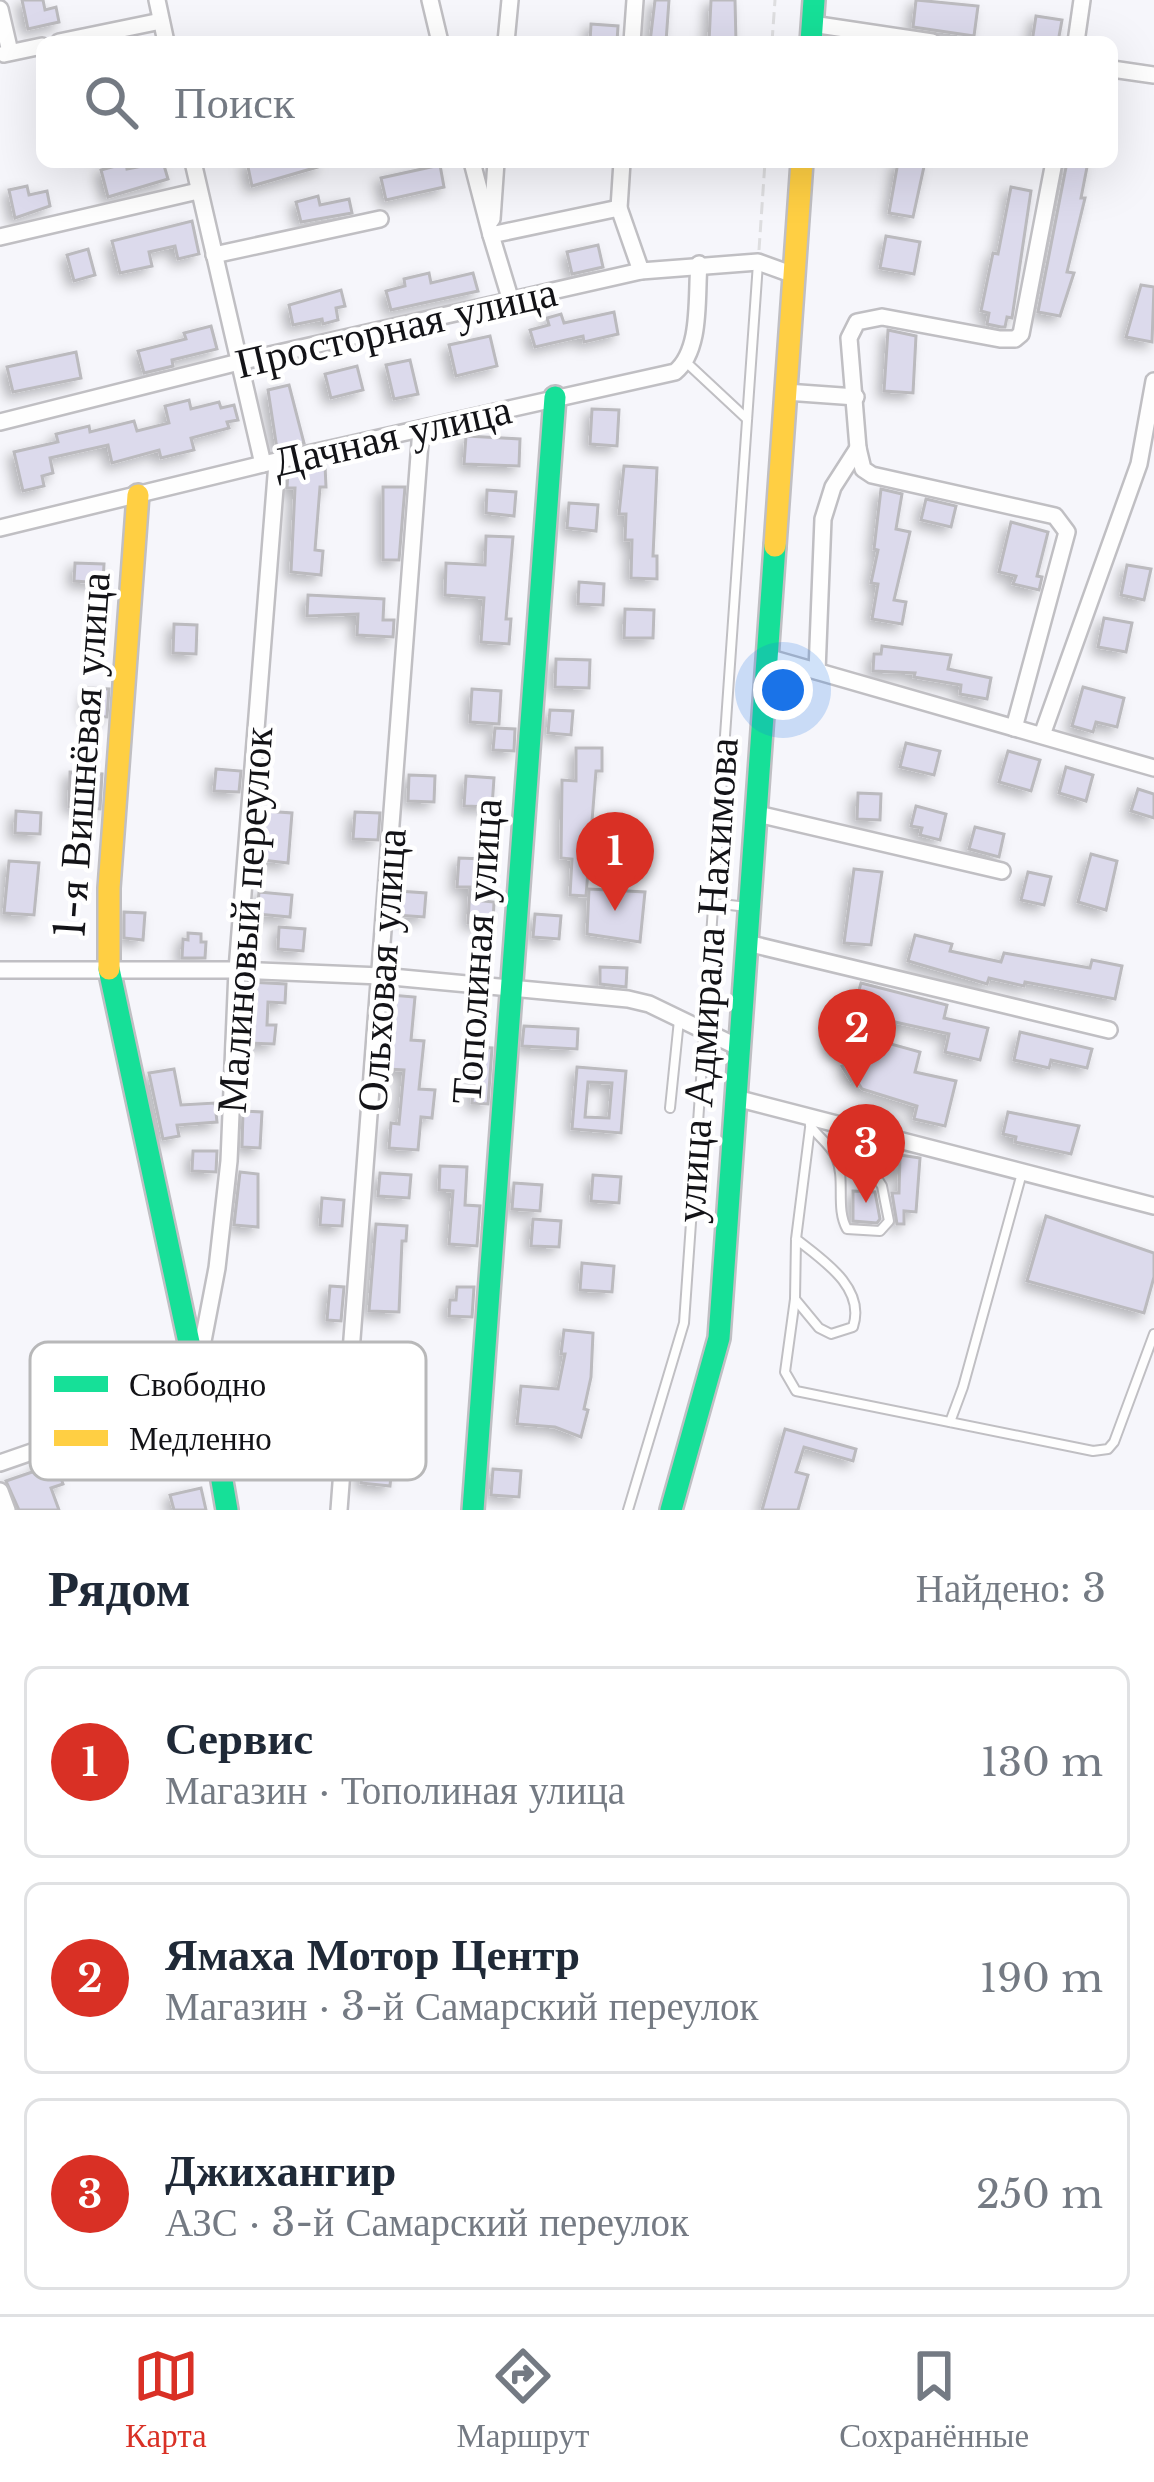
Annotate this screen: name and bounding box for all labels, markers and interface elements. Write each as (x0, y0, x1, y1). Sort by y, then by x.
search box (36, 36, 1118, 168)
icon: search (78, 69, 144, 135)
text: Поиск (174, 74, 295, 130)
street label: Просторная улица (230, 265, 562, 389)
street label: Дачная улица (268, 382, 517, 488)
street label: 1-я Вишнёвая улица (43, 570, 121, 940)
your location (753, 660, 813, 720)
street label: Малиновый переулок (205, 725, 283, 1115)
street label: улица Адмирала Нахимова (663, 735, 749, 1224)
street label: Тополиная улица (439, 796, 513, 1105)
pin: 1 (576, 812, 654, 911)
street label: Ольховая улица (345, 826, 417, 1113)
pin: 2 (818, 989, 896, 1088)
pin: 3 (827, 1104, 905, 1203)
legend (30, 1342, 426, 1480)
text: Свободно (129, 1364, 266, 1405)
text: Медленно (129, 1418, 272, 1459)
text: Рядом (48, 1557, 191, 1620)
text: Найдено: 3 (916, 1564, 1106, 1613)
text: Сервис (165, 1710, 313, 1766)
text: 1 (81, 1738, 99, 1787)
text: 130 m (981, 1738, 1103, 1787)
text: Магазин · Тополиная улица (165, 1766, 625, 1815)
text: Ямаха Мотор Центр (165, 1926, 580, 1982)
text: 2 (77, 1954, 103, 2003)
text: 190 m (980, 1954, 1103, 2003)
text: Магазин · 3-й Самарский переулок (165, 1982, 759, 2031)
text: Джихангир (165, 2142, 396, 2198)
text: 3 (78, 2170, 102, 2219)
text: 250 m (976, 2170, 1103, 2219)
text: АЗС · 3-й Самарский переулок (165, 2198, 689, 2247)
tab: Карта (125, 2343, 207, 2456)
tab: Маршрут (457, 2343, 589, 2456)
tab: Сохранённые (839, 2343, 1029, 2456)

